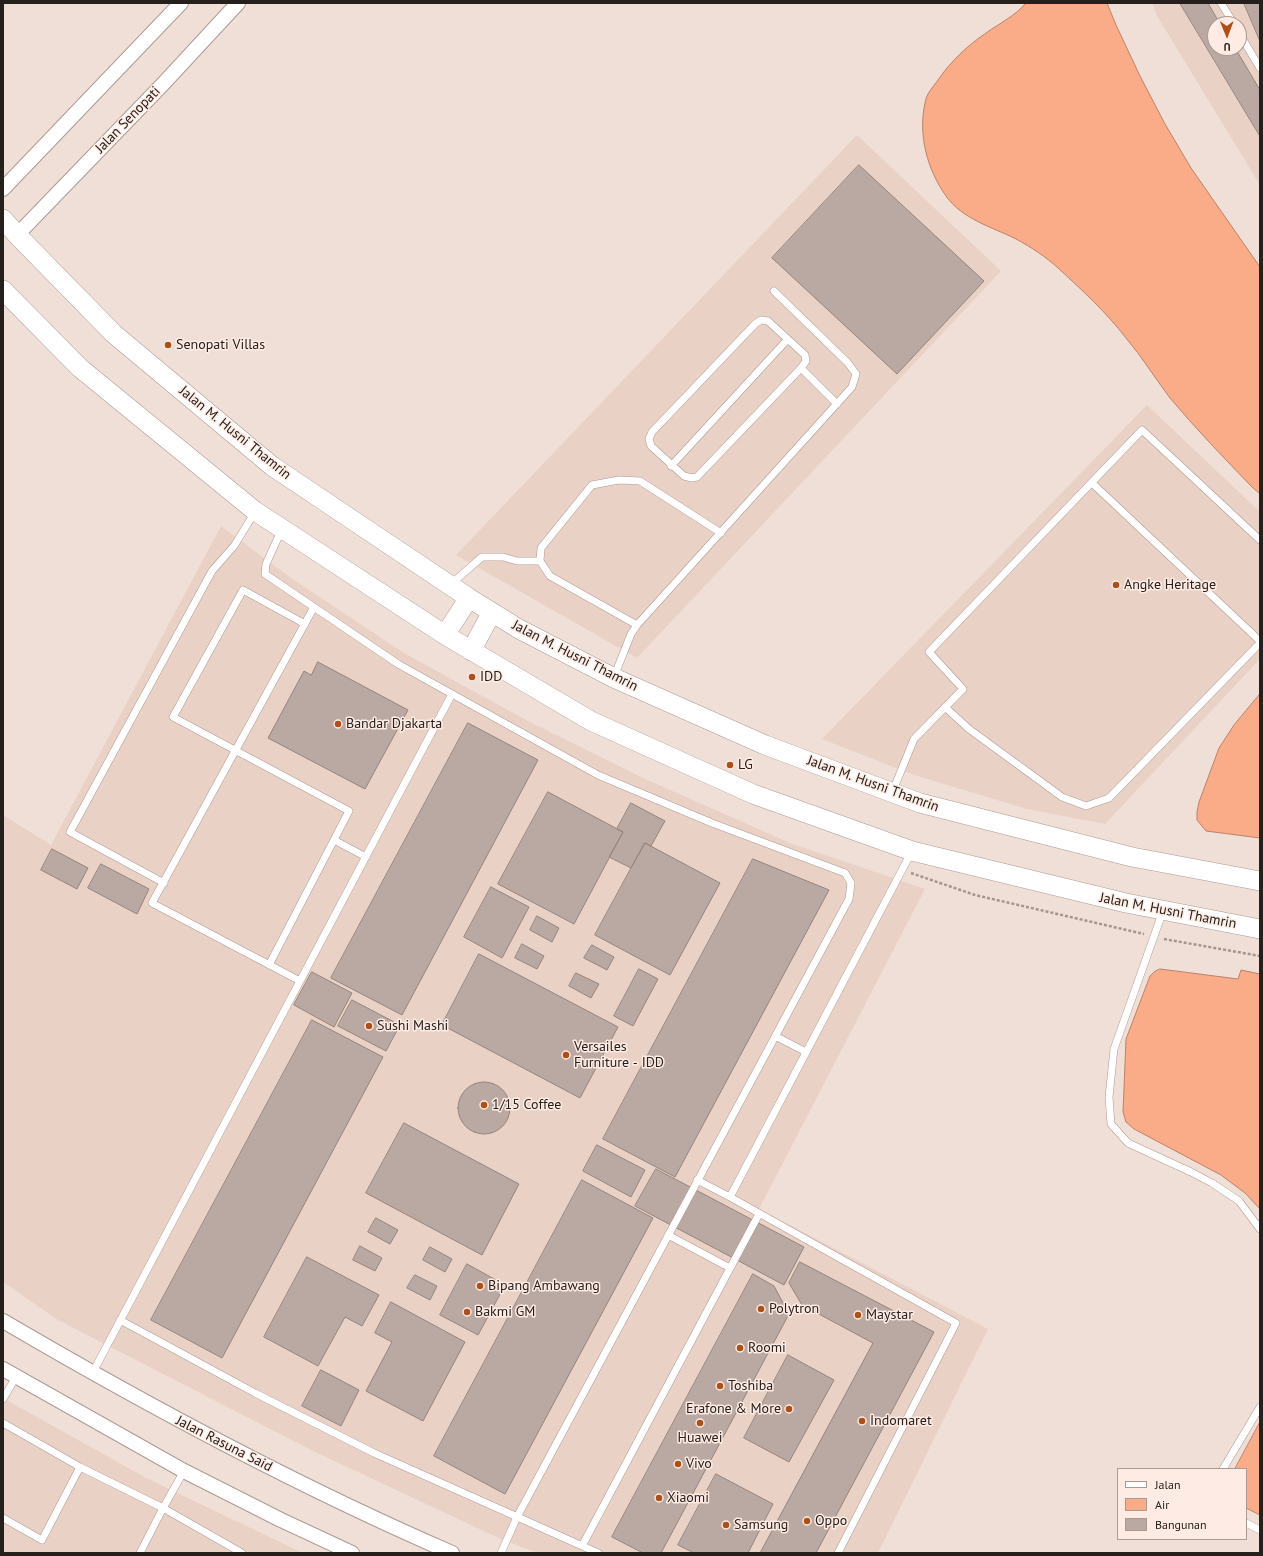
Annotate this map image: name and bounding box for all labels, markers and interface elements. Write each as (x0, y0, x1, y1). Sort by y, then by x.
north arrow (1207, 16, 1247, 56)
text: U (1224, 40, 1231, 54)
street label: Jalan Senopati (92, 83, 164, 157)
place label: Senopati Villas (176, 337, 265, 353)
marker: Senopati Villas (163, 340, 173, 350)
street label: Jalan M. Husni Thamrin (176, 383, 294, 483)
place label: Angke Heritage (1124, 577, 1216, 593)
marker: Angke Heritage (1111, 580, 1121, 590)
street label: Jalan M. Husni Thamrin (509, 617, 641, 695)
place label: IDD (480, 669, 502, 685)
marker: IDD (467, 672, 477, 682)
place label: Bandar Djakarta (346, 716, 442, 732)
marker: Bandar Djakarta (333, 719, 343, 729)
street label: Jalan M. Husni Thamrin (805, 752, 941, 816)
place label: LG (738, 757, 753, 773)
marker: LG (725, 760, 735, 770)
street label: Jalan M. Husni Thamrin (1098, 889, 1238, 933)
place label: Sushi Mashi (377, 1018, 448, 1034)
marker: Sushi Mashi (364, 1021, 374, 1031)
place label: Versailes Furniture - IDD (574, 1039, 664, 1072)
marker: Versailes Furniture - IDD (561, 1050, 571, 1060)
place label: 1/15 Coffee (492, 1097, 561, 1113)
marker: 1/15 Coffee (479, 1100, 489, 1110)
place label: Bipang Ambawang (488, 1278, 600, 1294)
marker: Bipang Ambawang (475, 1281, 485, 1291)
place label: Polytron (769, 1301, 819, 1317)
place label: Bakmi GM (475, 1304, 535, 1320)
marker: Polytron (756, 1304, 766, 1314)
marker: Bakmi GM (462, 1307, 472, 1317)
place label: Maystar (866, 1307, 913, 1323)
marker: Maystar (853, 1310, 863, 1320)
place label: Roomi (748, 1340, 786, 1356)
marker: Roomi (735, 1343, 745, 1353)
place label: Toshiba (728, 1378, 773, 1394)
marker: Toshiba (715, 1381, 725, 1391)
place label: Erafone & More (686, 1401, 781, 1417)
marker: Erafone & More (784, 1404, 794, 1414)
street label: Jalan Rasuna Said (173, 1412, 275, 1476)
place label: Indomaret (870, 1413, 932, 1429)
marker: Indomaret (857, 1416, 867, 1426)
marker: Huawei (695, 1418, 705, 1428)
place label: Huawei (678, 1430, 722, 1446)
place label: Vivo (686, 1456, 712, 1472)
marker: Vivo (673, 1459, 683, 1469)
legend (1117, 1468, 1247, 1540)
text: Jalan (1155, 1477, 1180, 1492)
place label: Xiaomi (667, 1490, 709, 1506)
marker: Xiaomi (654, 1493, 664, 1503)
text: Air (1155, 1497, 1169, 1512)
place label: Oppo (815, 1513, 847, 1529)
marker: Oppo (802, 1516, 812, 1526)
place label: Samsung (734, 1517, 788, 1533)
text: Bangunan (1155, 1517, 1207, 1532)
marker: Samsung (721, 1520, 731, 1530)

